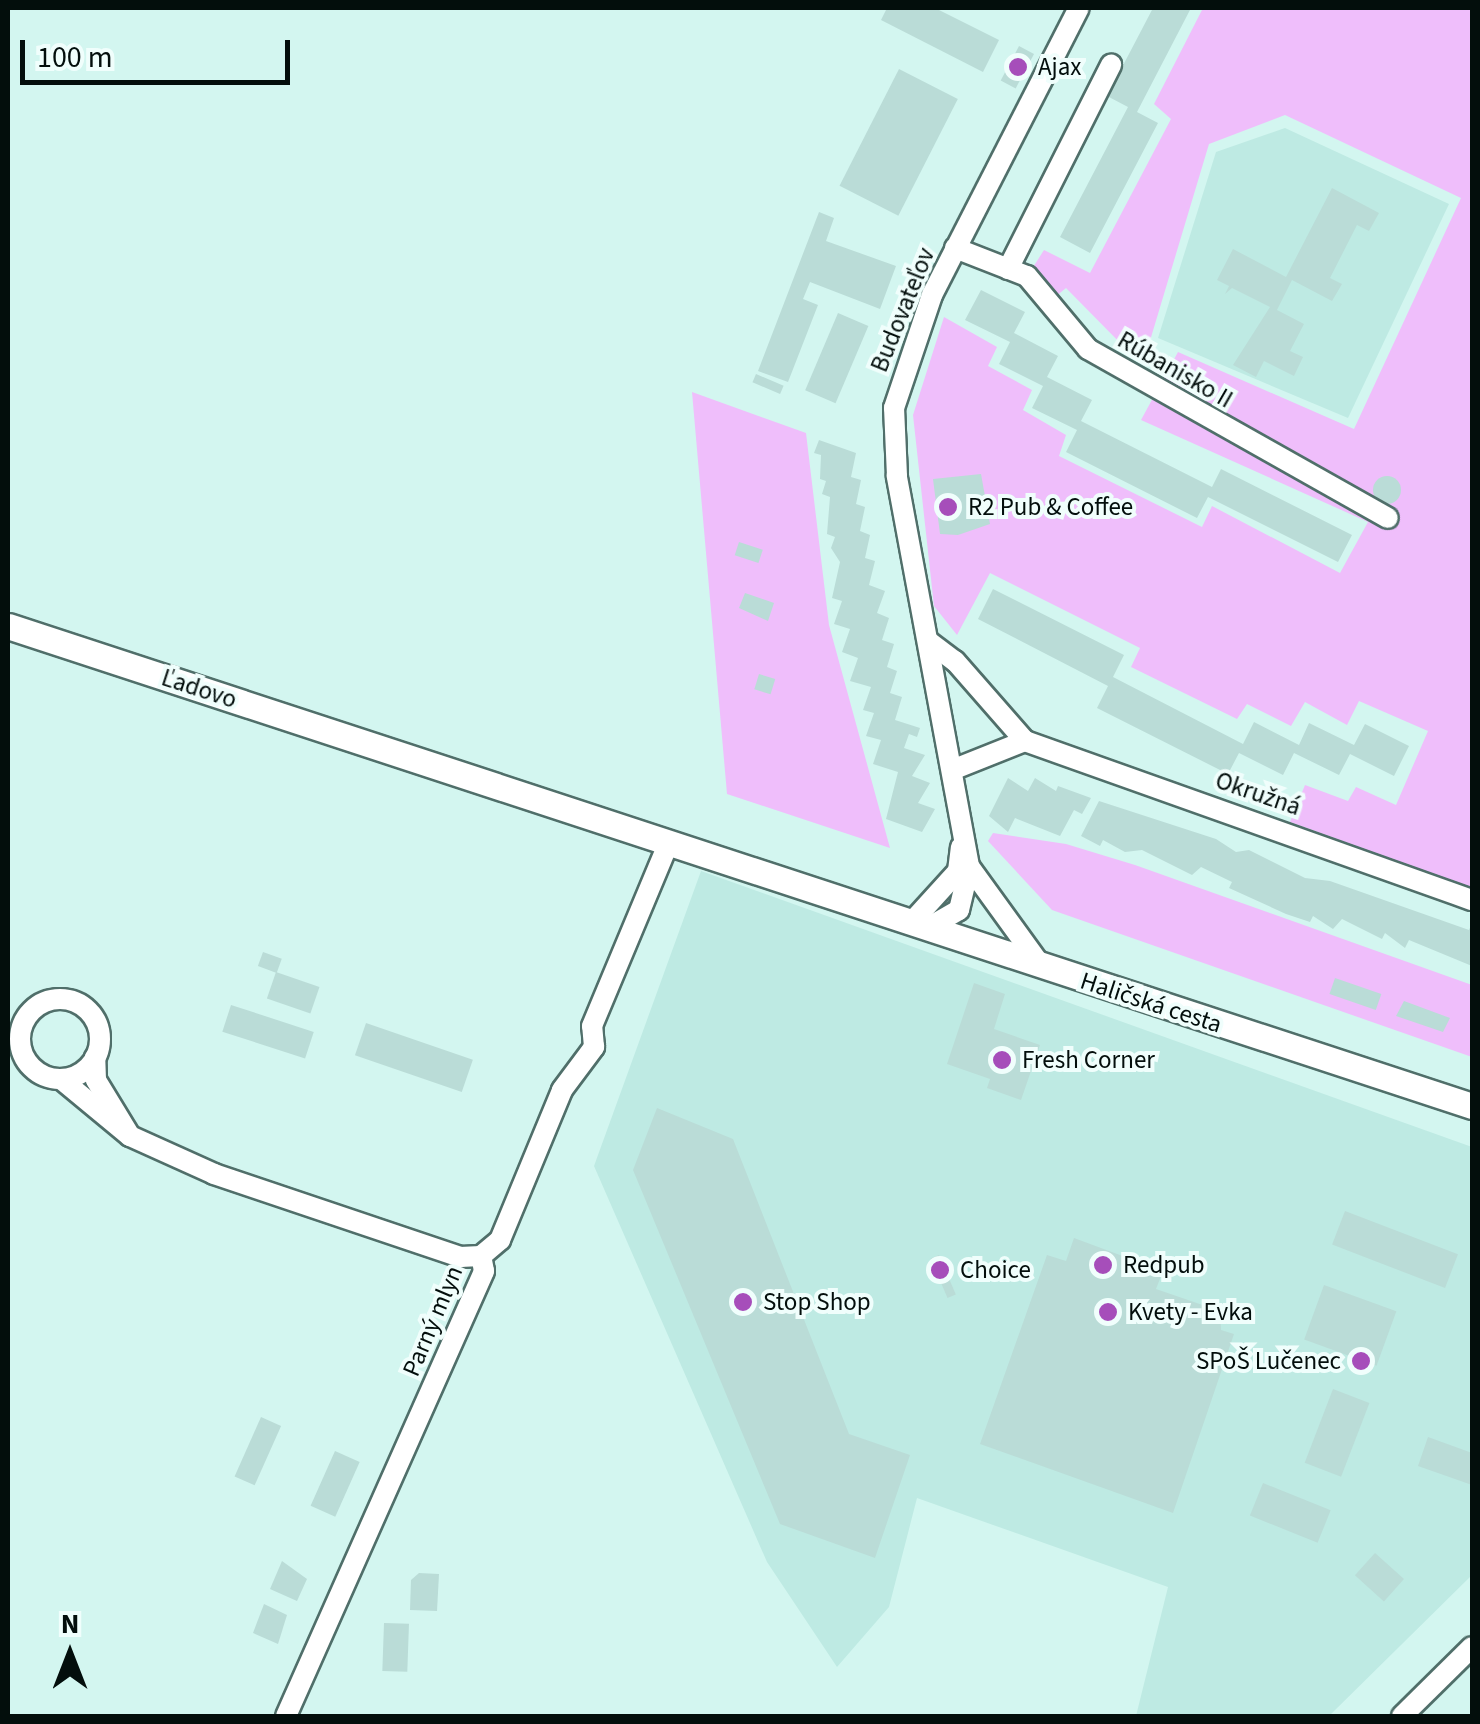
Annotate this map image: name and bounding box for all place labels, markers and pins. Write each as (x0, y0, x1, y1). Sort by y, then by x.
place label: Ajax (1038, 52, 1081, 82)
marker: Ajax (1007, 56, 1029, 78)
place label: R2 Pub & Coffee (968, 492, 1133, 522)
marker: R2 Pub & Coffee (937, 496, 959, 518)
place label: Fresh Corner (1022, 1045, 1155, 1075)
marker: Fresh Corner (991, 1049, 1013, 1071)
place label: Redpub (1123, 1250, 1205, 1280)
marker: Redpub (1092, 1254, 1114, 1276)
place label: Choice (960, 1255, 1031, 1285)
marker: Choice (929, 1259, 951, 1281)
place label: Stop Shop (763, 1287, 871, 1317)
marker: Stop Shop (732, 1291, 754, 1313)
place label: Kvety - Evka (1128, 1297, 1253, 1327)
marker: Kvety - Evka (1097, 1301, 1119, 1323)
place label: SPoŠ Lučenec (1196, 1346, 1341, 1376)
marker: SPoŠ Lučenec (1350, 1350, 1372, 1372)

